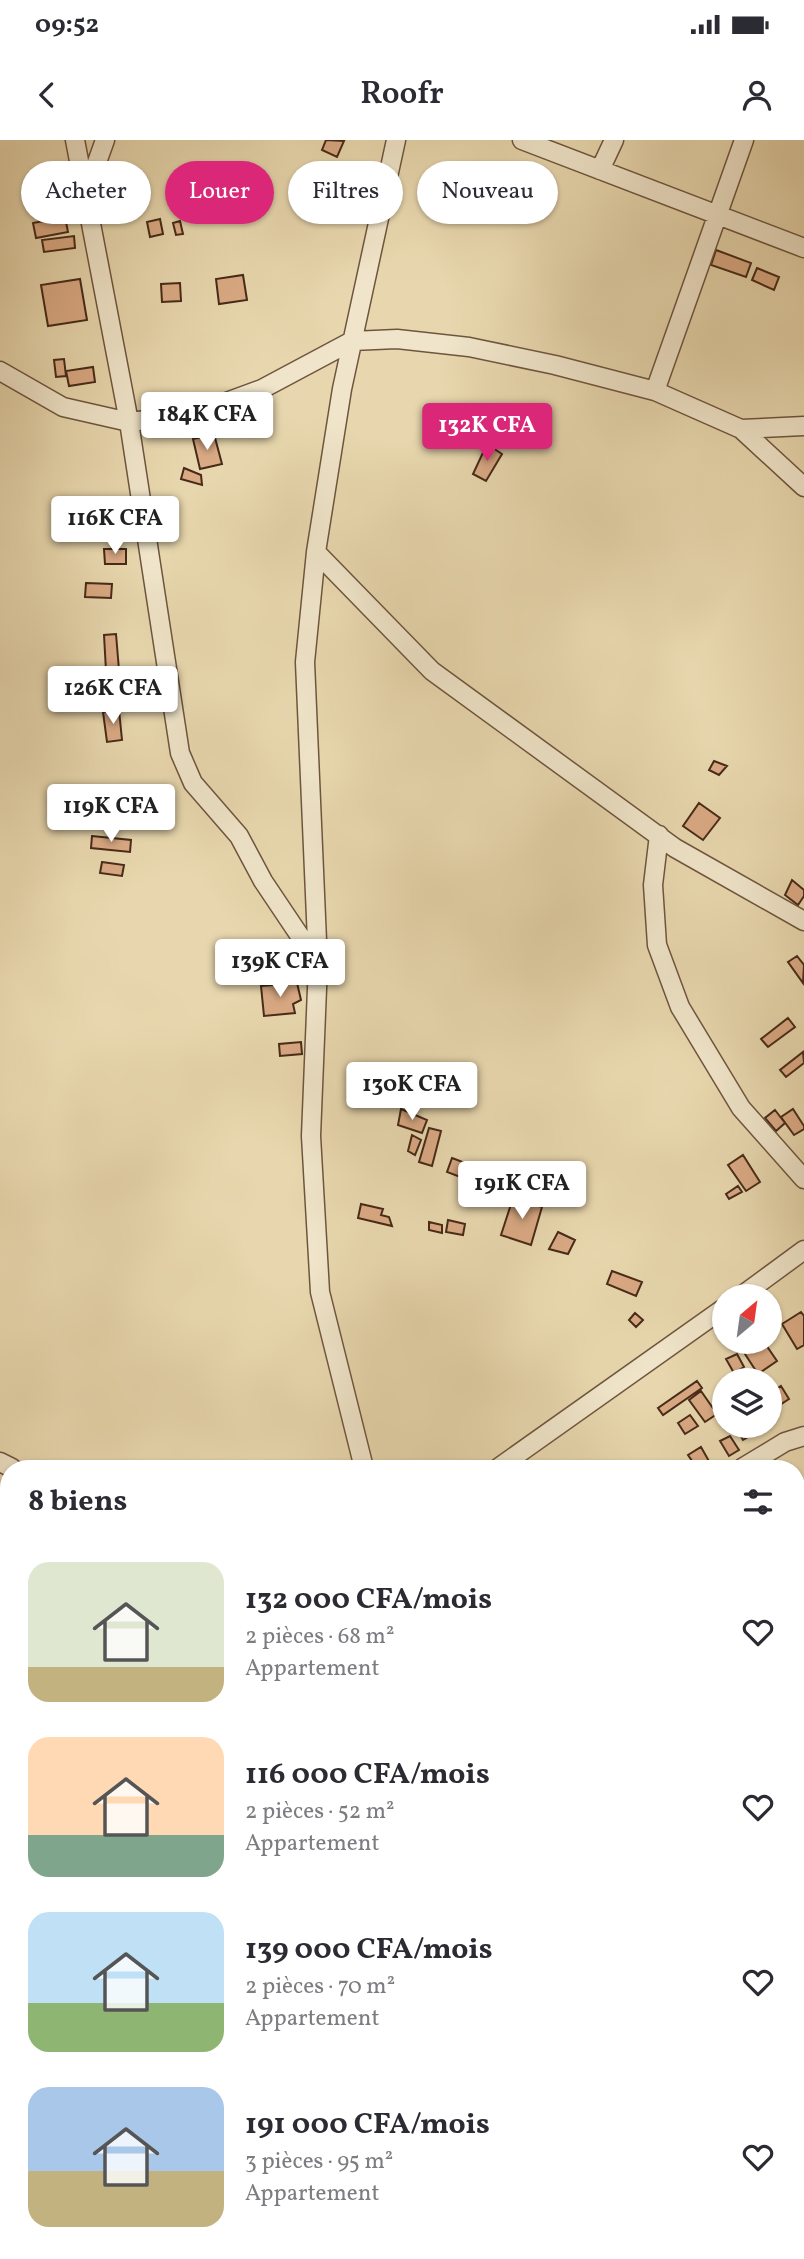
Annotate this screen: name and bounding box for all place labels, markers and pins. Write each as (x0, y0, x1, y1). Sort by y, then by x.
pin: 184K CFA (135, 392, 279, 452)
pin: 132K CFA (415, 404, 559, 463)
pin: 116K CFA (43, 496, 187, 556)
pin: 126K CFA (41, 666, 185, 726)
pin: 119K CFA (39, 784, 183, 844)
pin: 139K CFA (208, 940, 352, 999)
pin: 130K CFA (340, 1062, 484, 1122)
pin: 191K CFA (450, 1161, 594, 1221)

